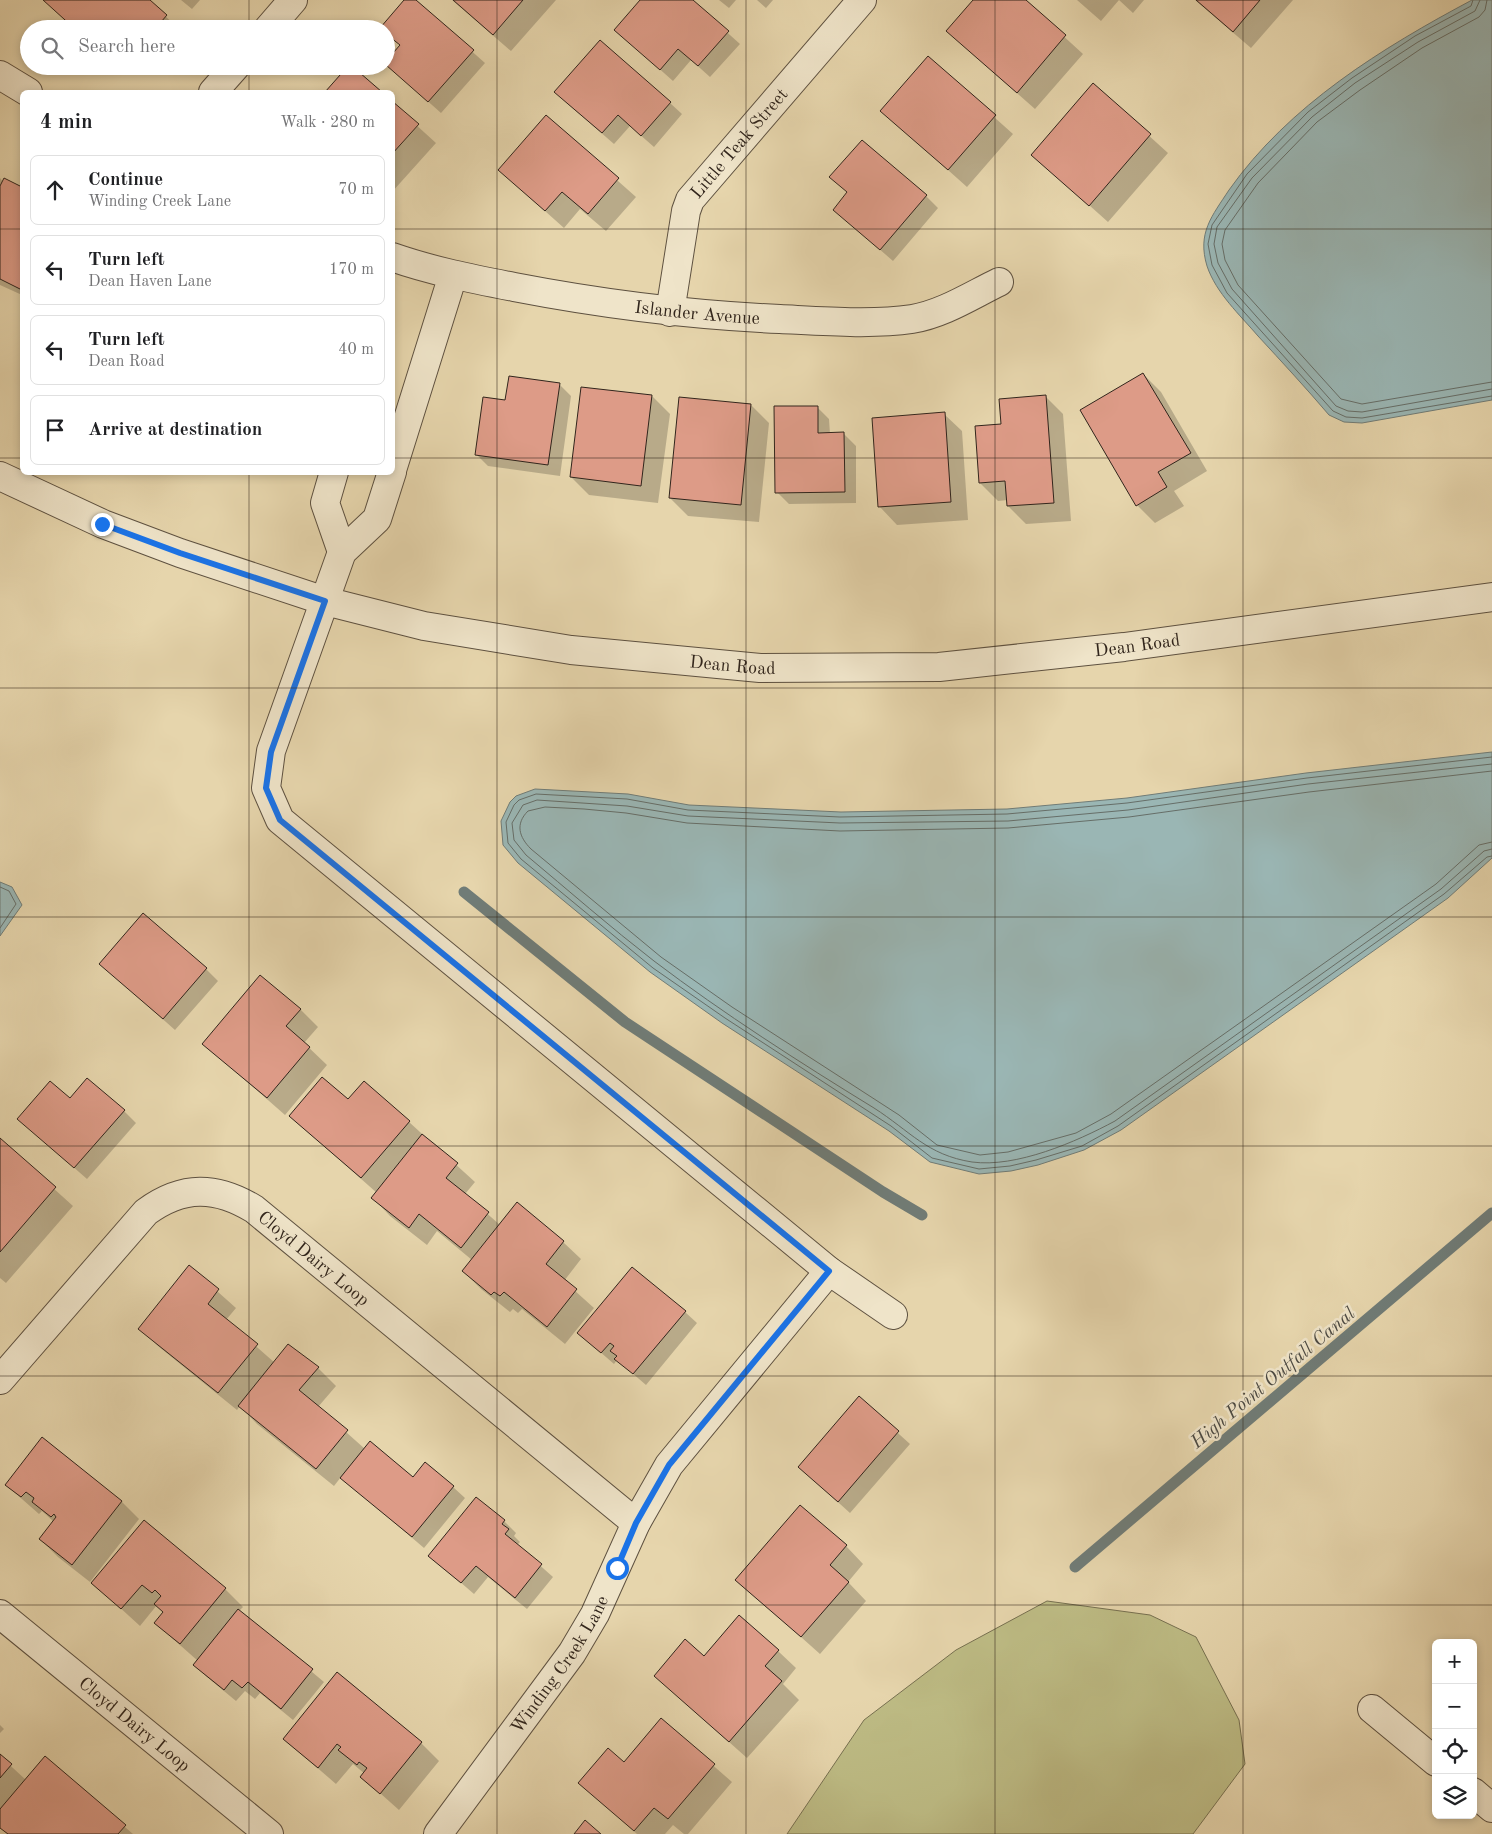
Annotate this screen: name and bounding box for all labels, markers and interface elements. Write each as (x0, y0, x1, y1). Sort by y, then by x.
search box (20, 20, 395, 75)
icon: search (38, 34, 66, 62)
text: Search here (78, 38, 175, 57)
street label: Little Teak Street (688, 85, 792, 202)
text: 4 min (40, 112, 93, 133)
text: Walk · 280 m (280, 115, 375, 131)
text: Continue (88, 171, 163, 190)
icon: ahead (41, 176, 69, 204)
text: 70 m (338, 182, 374, 198)
text: Winding Creek Lane (88, 194, 231, 210)
text: Turn left (88, 251, 165, 270)
icon: left (41, 256, 69, 284)
text: 170 m (329, 262, 374, 278)
text: Dean Haven Lane (88, 274, 212, 290)
street label: Islander Avenue (634, 299, 760, 328)
text: Turn left (88, 331, 165, 350)
icon: left (41, 336, 69, 364)
text: 40 m (338, 342, 374, 358)
text: Dean Road (88, 354, 165, 370)
icon: arrive (41, 416, 69, 444)
text: Arrive at destination (88, 421, 262, 440)
route end (91, 513, 114, 536)
street label: Dean Road (1094, 631, 1181, 660)
street label: Dean Road (689, 653, 776, 678)
street label: Cloyd Dairy Loop (254, 1208, 372, 1310)
water label: High Point Outfall Canal (1187, 1304, 1360, 1454)
route start (606, 1557, 629, 1580)
street label: Winding Creek Lane (508, 1593, 612, 1737)
map controls (1432, 1639, 1477, 1819)
button: + (1432, 1639, 1477, 1684)
street label: Cloyd Dairy Loop (75, 1674, 193, 1776)
button: − (1432, 1684, 1477, 1729)
button: locate (1432, 1729, 1477, 1774)
button: layers (1432, 1774, 1477, 1819)

